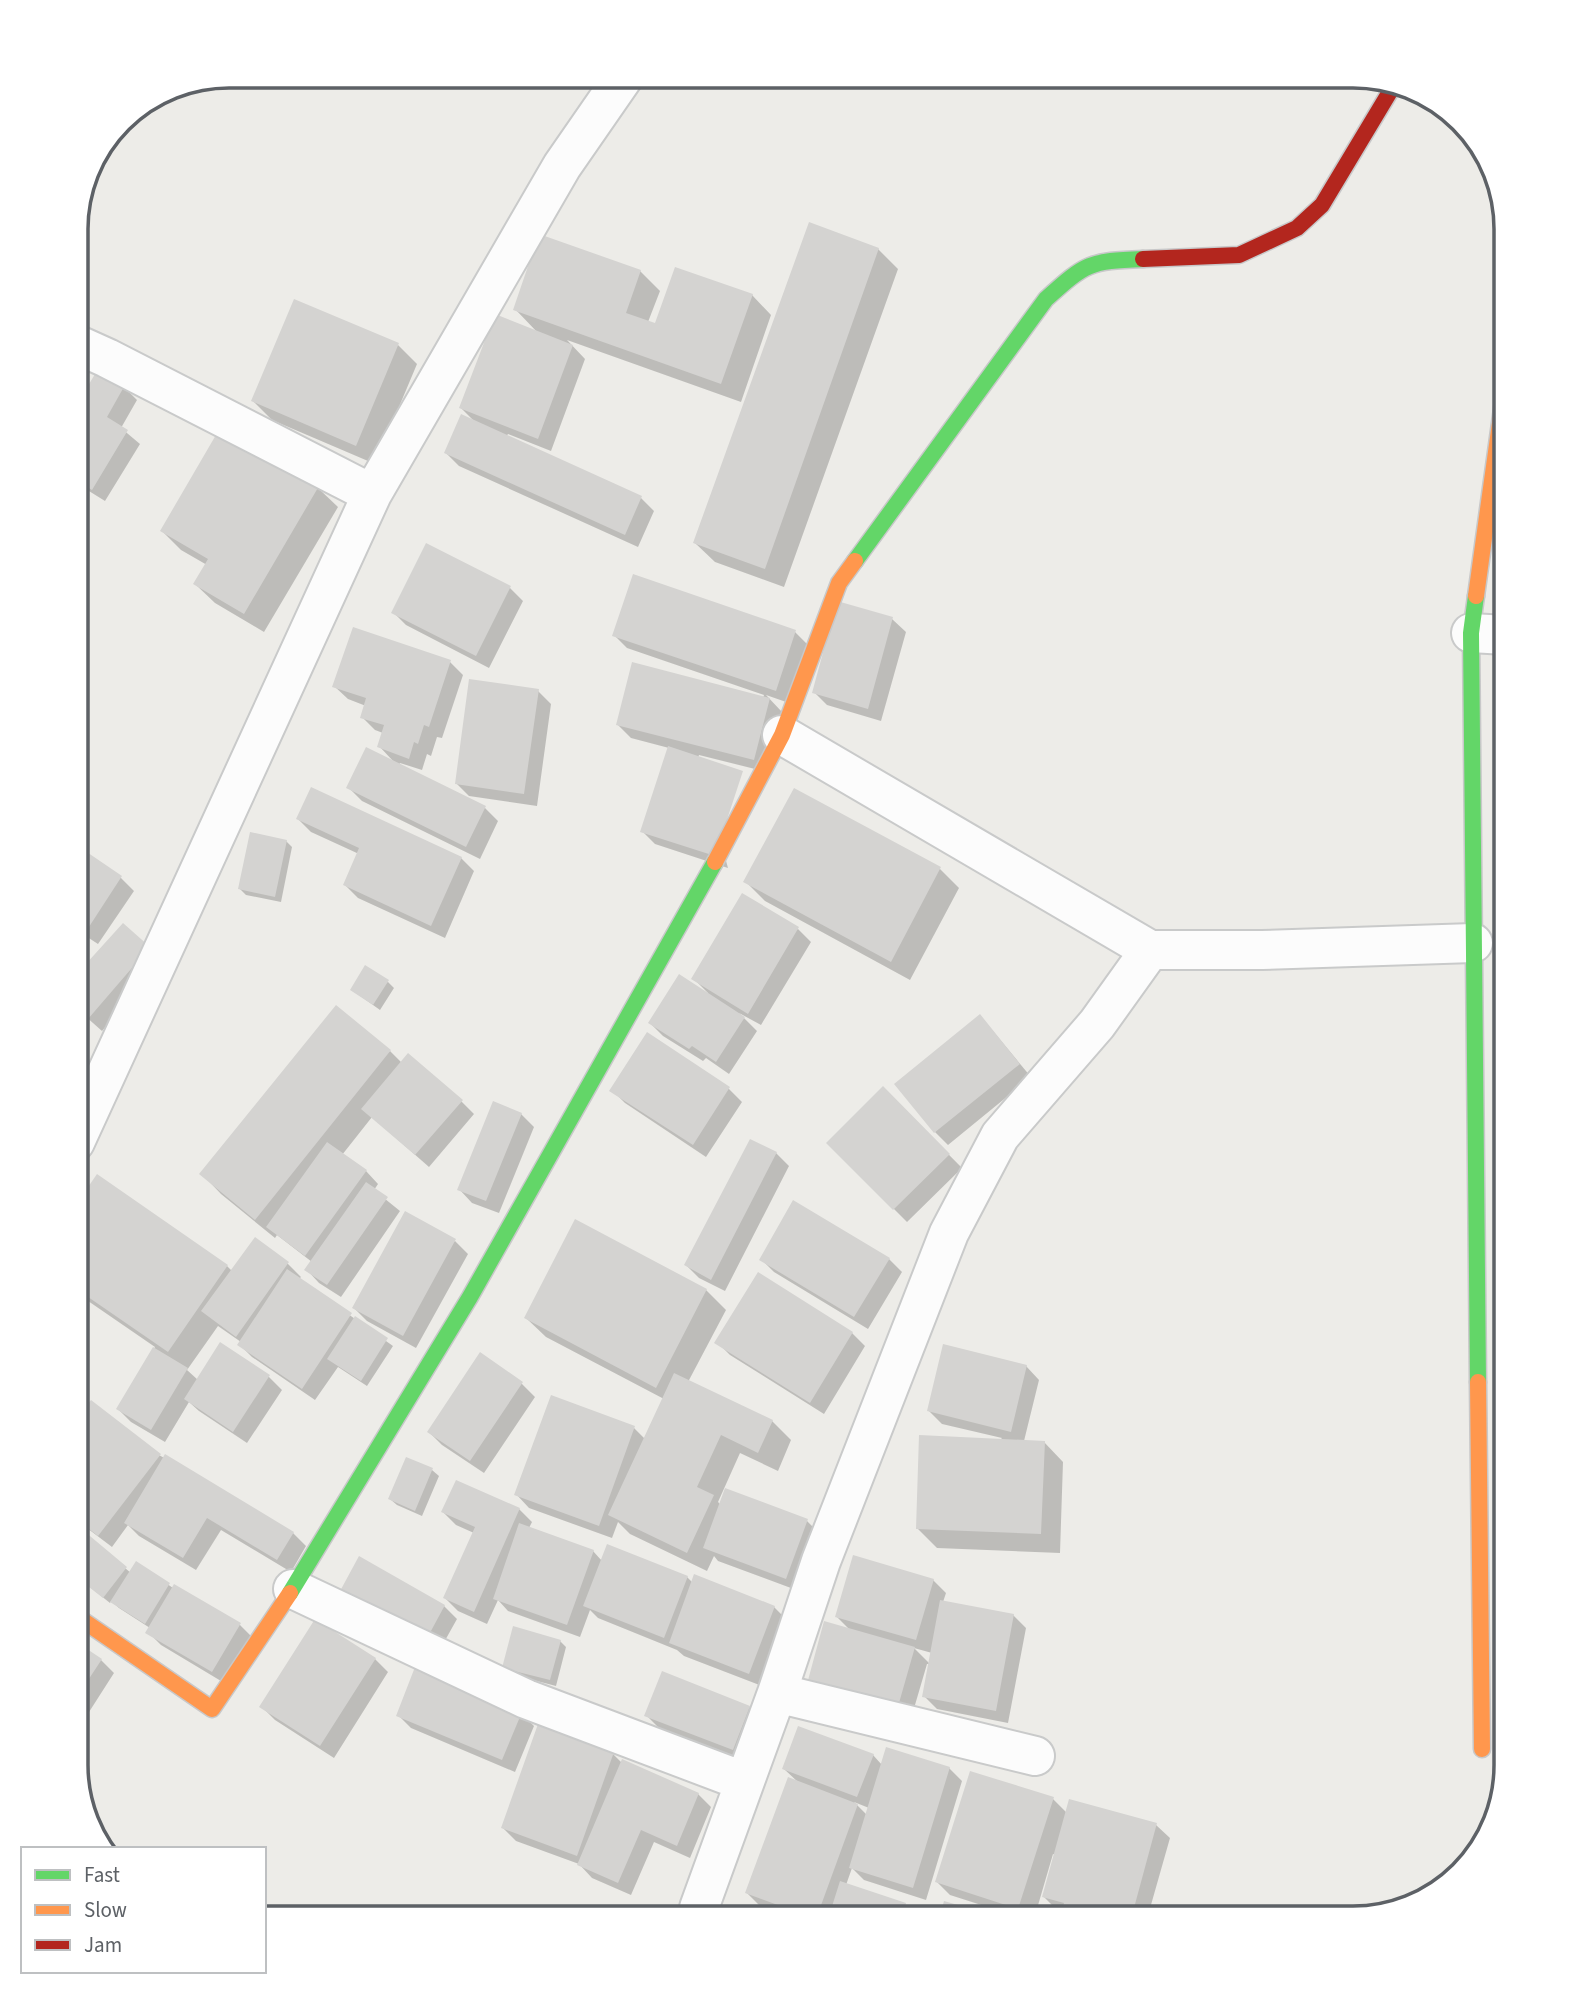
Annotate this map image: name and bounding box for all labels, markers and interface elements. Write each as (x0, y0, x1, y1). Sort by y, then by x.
legend (21, 1847, 266, 1973)
text: Fast (84, 1860, 120, 1890)
text: Slow (84, 1895, 127, 1925)
text: Jam (84, 1930, 122, 1960)

